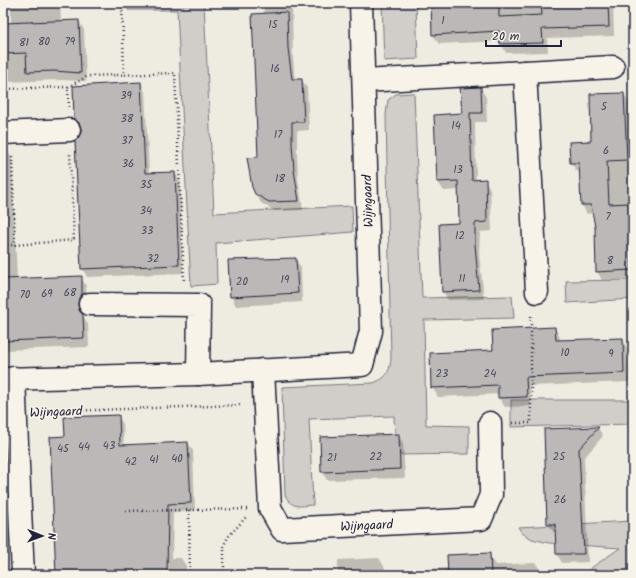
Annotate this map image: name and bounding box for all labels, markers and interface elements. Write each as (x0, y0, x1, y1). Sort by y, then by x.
house number: 1 (441, 12, 445, 30)
house number: 15 (268, 16, 279, 34)
scale bar (486, 22, 561, 48)
text: 20 m (492, 27, 520, 46)
house number: 80 (38, 33, 51, 51)
house number: 79 (65, 33, 76, 51)
house number: 81 (19, 34, 29, 52)
house number: 16 (270, 60, 280, 78)
house number: 39 (120, 87, 132, 105)
house number: 5 (601, 98, 608, 116)
house number: 38 (121, 110, 134, 128)
house number: 14 (451, 117, 461, 135)
house number: 17 (274, 126, 283, 144)
house number: 37 (121, 132, 134, 150)
house number: 6 (603, 142, 609, 160)
house number: 36 (122, 155, 134, 173)
house number: 13 (453, 161, 463, 179)
house number: 18 (275, 170, 285, 188)
street label: Wijngaard (357, 174, 380, 228)
house number: 35 (140, 176, 153, 194)
house number: 34 (140, 202, 152, 220)
house number: 7 (605, 208, 611, 226)
house number: 33 (141, 222, 153, 240)
house number: 12 (455, 227, 465, 245)
house number: 32 (147, 250, 159, 268)
house number: 8 (607, 252, 614, 270)
house number: 11 (459, 270, 465, 288)
house number: 19 (281, 271, 290, 289)
house number: 20 (236, 273, 248, 291)
house number: 68 (64, 284, 77, 302)
house number: 69 (41, 285, 53, 303)
house number: 70 (20, 286, 31, 304)
house number: 10 (561, 344, 570, 362)
house number: 9 (608, 345, 614, 363)
house number: 23 (436, 365, 448, 383)
house number: 24 (484, 365, 496, 383)
street label: Wijngaard (29, 401, 83, 424)
house number: 43 (103, 437, 115, 455)
house number: 44 (78, 438, 90, 456)
house number: 45 (57, 440, 70, 458)
house number: 22 (370, 448, 382, 466)
house number: 25 (553, 448, 566, 466)
house number: 21 (327, 449, 337, 467)
house number: 40 (171, 450, 183, 468)
house number: 41 (149, 451, 159, 469)
house number: 42 (125, 453, 137, 471)
house number: 26 (554, 491, 566, 509)
street label: Wijngaard (340, 514, 394, 538)
north arrow (22, 516, 62, 556)
text: N (42, 533, 60, 540)

